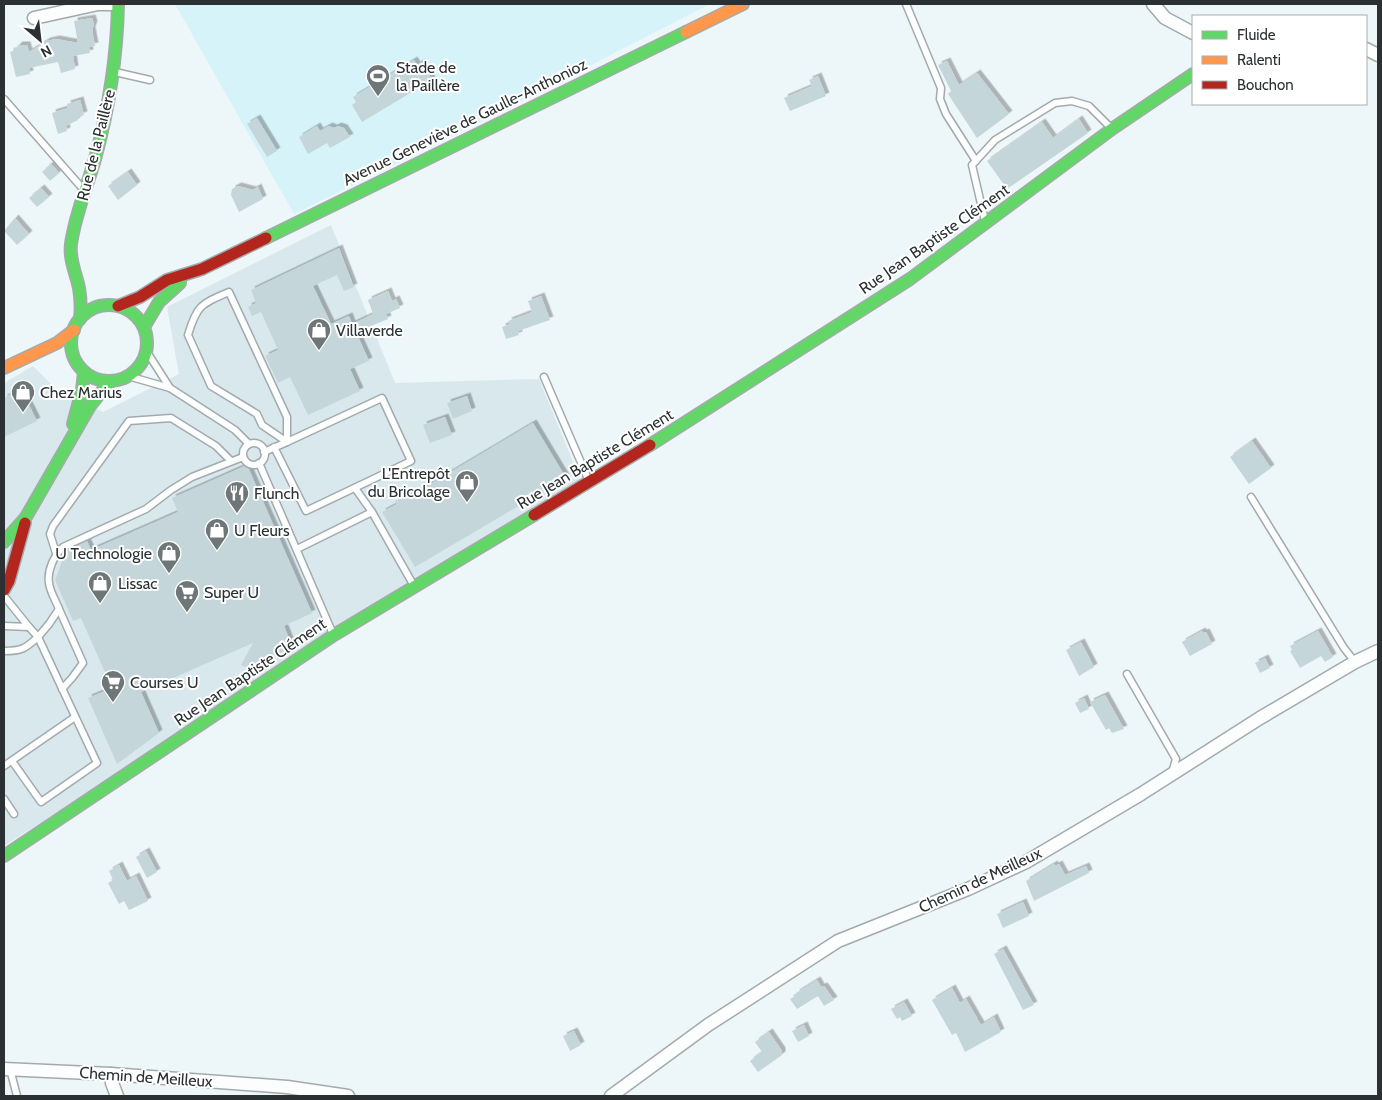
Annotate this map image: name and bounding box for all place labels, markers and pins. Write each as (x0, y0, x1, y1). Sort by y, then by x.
place label: Stade de la Paillère (396, 58, 460, 95)
sports icon: Stade de la Paillère (365, 63, 391, 97)
shop icon: Villaverde (306, 317, 332, 351)
place label: Villaverde (336, 321, 403, 340)
shop icon: Chez Marius (10, 379, 36, 413)
place label: Chez Marius (40, 383, 122, 402)
place label: L'Entrepôt du Bricolage (368, 464, 451, 501)
shop icon: L'Entrepôt du Bricolage (454, 469, 480, 503)
restaurant icon: Flunch (224, 480, 250, 514)
place label: Flunch (254, 484, 299, 503)
shop icon: U Fleurs (204, 517, 230, 551)
place label: U Fleurs (234, 521, 290, 540)
shop icon: U Technologie (156, 540, 182, 574)
place label: U Technologie (55, 544, 152, 563)
shop icon: Lissac (87, 570, 113, 604)
place label: Lissac (118, 574, 158, 593)
supermarket icon: Super U (174, 579, 200, 613)
place label: Super U (204, 583, 259, 602)
supermarket icon: Courses U (100, 669, 126, 703)
place label: Courses U (130, 673, 199, 692)

